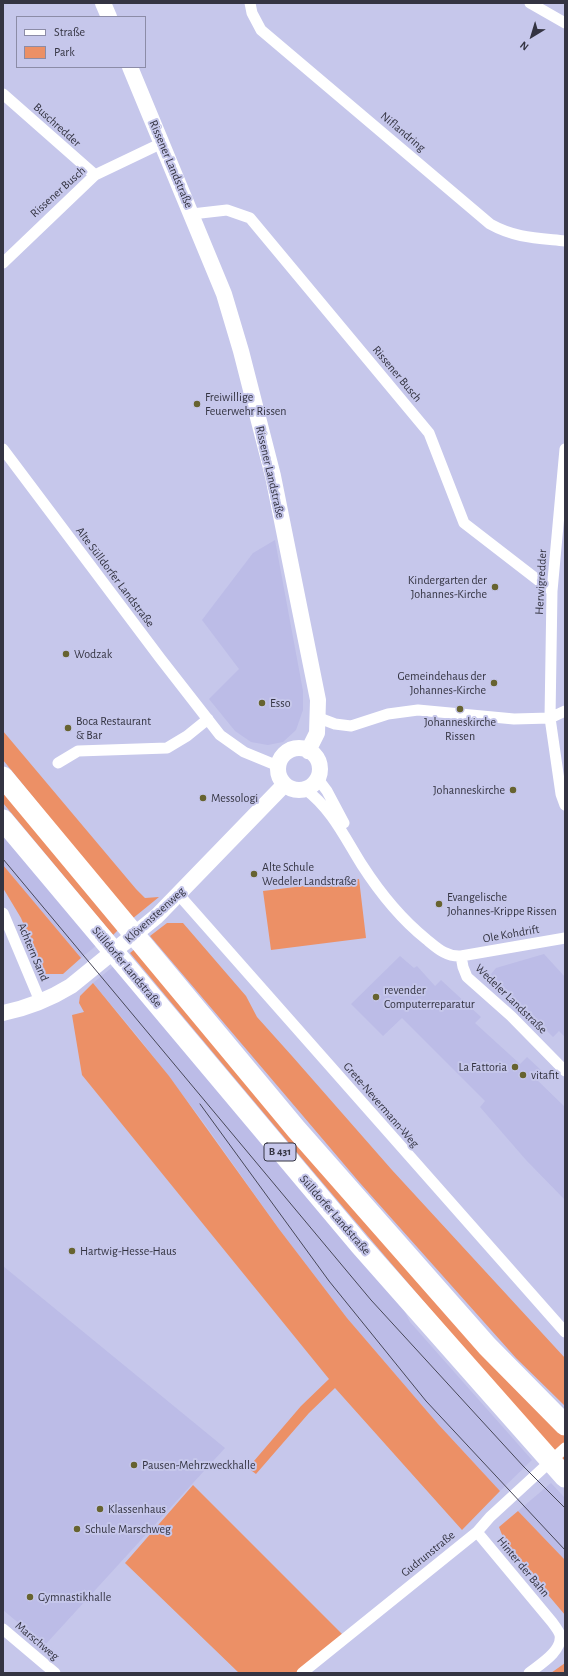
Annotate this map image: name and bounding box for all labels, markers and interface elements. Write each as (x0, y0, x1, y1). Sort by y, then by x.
legend (16, 16, 146, 68)
north arrow (512, 16, 552, 56)
text: Straße (54, 26, 85, 38)
text: N (518, 39, 531, 53)
text: Park (54, 46, 75, 58)
street label: Buschredder (30, 100, 84, 150)
street label: Niflandring (377, 109, 429, 155)
street label: Rissener Landstraße (146, 118, 196, 210)
street label: Rissener Busch (27, 163, 89, 221)
street label: Rissener Busch (369, 343, 425, 405)
place label: Freiwillige Feuerwehr Rissen (205, 390, 287, 418)
marker: Freiwillige Feuerwehr Rissen (192, 399, 202, 409)
street label: Rissener Landstraße (252, 425, 288, 519)
street label: Alte Sülldorfer Landstraße (73, 524, 157, 630)
street label: Herwigredder (532, 549, 550, 615)
place label: Kindergarten der Johannes-Kirche (408, 573, 487, 601)
marker: Kindergarten der Johannes-Kirche (490, 582, 500, 592)
place label: Wodzak (74, 647, 112, 661)
marker: Wodzak (61, 649, 71, 659)
place label: Gemeindehaus der Johannes-Kirche (398, 669, 486, 697)
marker: Gemeindehaus der Johannes-Kirche (489, 678, 499, 688)
place label: Esso (270, 696, 291, 710)
marker: Esso (257, 698, 267, 708)
marker: Johanneskirche Rissen (455, 704, 465, 714)
place label: Boca Restaurant & Bar (76, 714, 151, 742)
place label: Johanneskirche Rissen (424, 715, 496, 743)
marker: Boca Restaurant & Bar (63, 723, 73, 733)
place label: Johanneskirche (433, 783, 505, 797)
marker: Johanneskirche (508, 785, 518, 795)
place label: Messologi (211, 791, 258, 805)
marker: Messologi (198, 793, 208, 803)
place label: Alte Schule Wedeler Landstraße (262, 860, 356, 888)
marker: Alte Schule Wedeler Landstraße (249, 869, 259, 879)
street label: Klövensteenweg (122, 884, 188, 946)
place label: Evangelische Johannes-Krippe Rissen (447, 890, 557, 918)
marker: Evangelische Johannes-Krippe Rissen (434, 899, 444, 909)
street label: Achtern Sand (14, 921, 52, 983)
street label: Ole Kohdrift (482, 922, 540, 946)
street label: Sülldorfer Landstraße (89, 924, 165, 1010)
street label: Wedeler Landstraße (472, 961, 550, 1037)
place label: revender Computerreparatur (384, 983, 475, 1011)
marker: revender Computerreparatur (371, 992, 381, 1002)
street label: Grete-Nevermann-Weg (340, 1059, 422, 1151)
place label: La Fattoria (458, 1060, 507, 1074)
marker: La Fattoria (510, 1062, 520, 1072)
place label: vitafit (531, 1068, 559, 1082)
marker: vitafit (518, 1070, 528, 1080)
road number: B 431 (264, 1143, 296, 1161)
street label: Sülldorfer Landstraße (296, 1172, 374, 1258)
place label: Hartwig-Hesse-Haus (80, 1244, 177, 1258)
marker: Hartwig-Hesse-Haus (67, 1246, 77, 1256)
place label: Pausen-Mehrzweckhalle (142, 1458, 256, 1472)
marker: Pausen-Mehrzweckhalle (129, 1460, 139, 1470)
place label: Klassenhaus (108, 1502, 166, 1516)
marker: Klassenhaus (95, 1504, 105, 1514)
place label: Schule Marschweg (85, 1522, 171, 1536)
marker: Schule Marschweg (72, 1524, 82, 1534)
street label: Gudrunstraße (398, 1528, 458, 1580)
street label: Hinter der Bahn (494, 1534, 552, 1600)
place label: Gymnastikhalle (38, 1590, 111, 1604)
marker: Gymnastikhalle (25, 1592, 35, 1602)
street label: Marschweg (12, 1618, 62, 1664)

